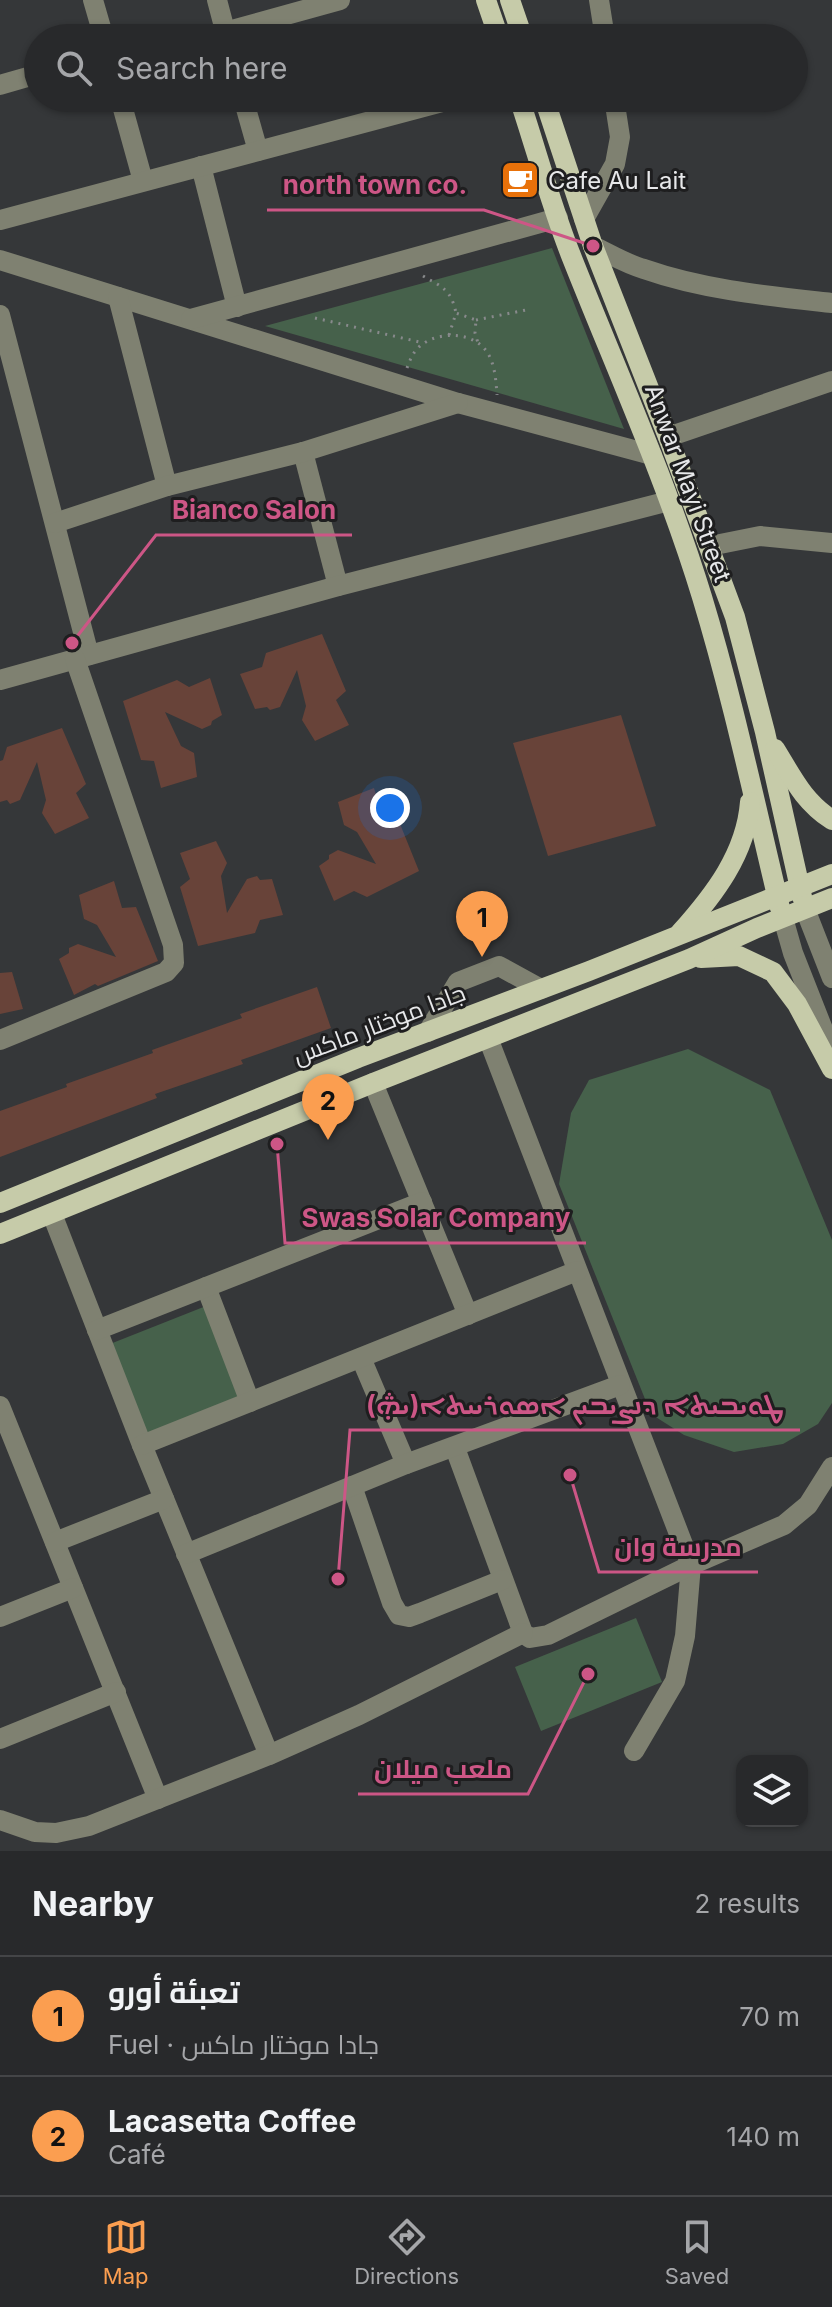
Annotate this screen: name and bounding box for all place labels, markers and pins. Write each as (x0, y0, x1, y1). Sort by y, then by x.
cafe icon: Cafe Au Lait (499, 159, 541, 201)
callout: north town co. (267, 160, 484, 210)
place label: Cafe Au Lait (548, 166, 686, 195)
callout: Bianco Salon (156, 485, 352, 535)
pin: 1 (456, 891, 508, 957)
pin: 2 (302, 1074, 354, 1140)
callout: Swas Solar Company (285, 1193, 586, 1243)
callout: ܛܘܝܒܝܬܐ ܕܢܨܝܒܝܢ ܐܣܘܪܝܝܬܐ(ܞ) (350, 1380, 800, 1430)
callout: مدرسة وان (599, 1522, 758, 1572)
callout: ملعب ميلان (358, 1744, 528, 1794)

